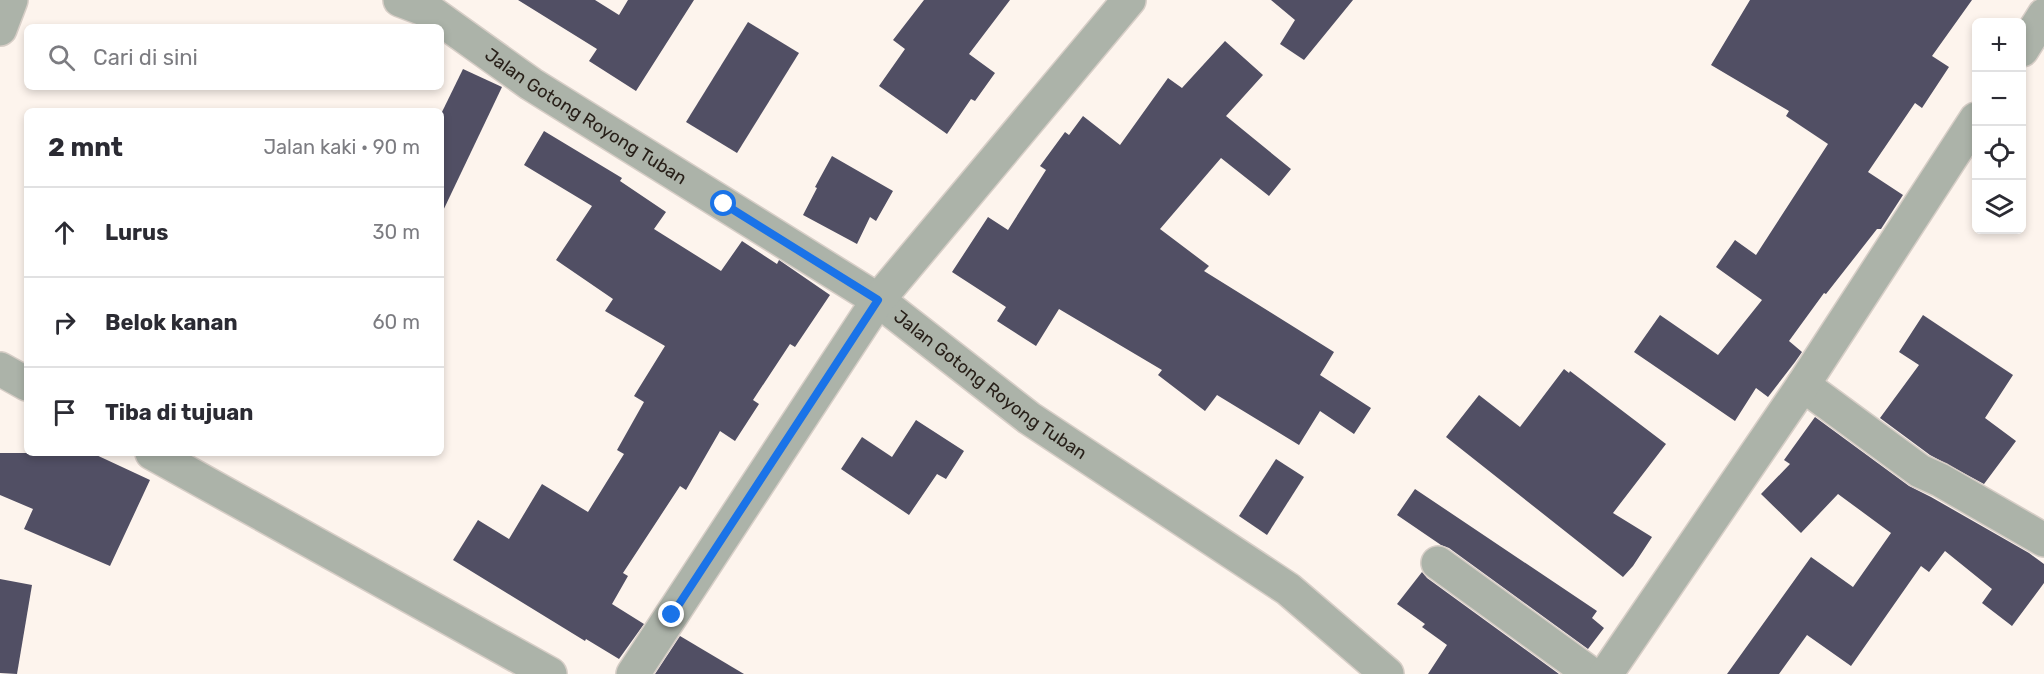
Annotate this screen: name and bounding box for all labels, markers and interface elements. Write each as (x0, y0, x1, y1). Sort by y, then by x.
map controls (1972, 18, 2026, 234)
button: + (1972, 18, 2026, 72)
search box (24, 24, 444, 90)
icon: search (45, 41, 78, 74)
street label: Jalan Gotong Royong Tuban (480, 43, 691, 189)
text: Cari di sini (93, 44, 198, 71)
button: − (1972, 72, 2026, 126)
button: locate (1972, 126, 2026, 180)
text: 2 mnt (48, 132, 123, 163)
text: Jalan kaki · 90 m (263, 135, 420, 159)
button: layers (1972, 180, 2026, 234)
route start (710, 190, 736, 216)
icon: ahead (48, 216, 81, 249)
text: Lurus (105, 219, 168, 246)
text: 30 m (373, 220, 420, 244)
street label: Jalan Gotong Royong Tuban (889, 305, 1091, 464)
icon: right (48, 306, 81, 339)
text: Belok kanan (105, 309, 238, 336)
text: 60 m (373, 310, 420, 334)
icon: arrive (48, 396, 81, 429)
text: Tiba di tujuan (105, 399, 253, 426)
route end (658, 601, 684, 627)

